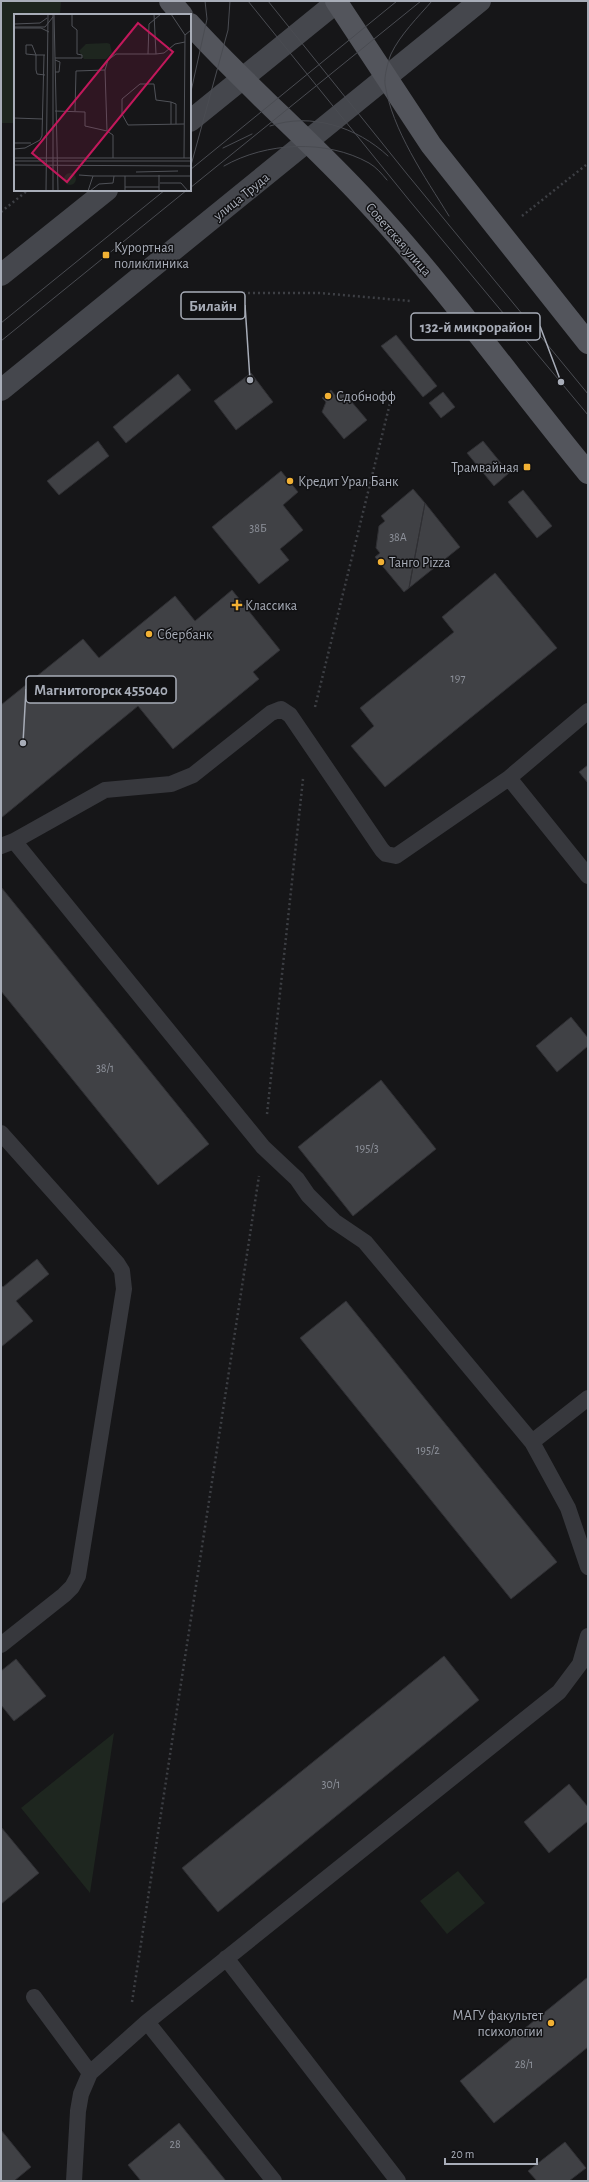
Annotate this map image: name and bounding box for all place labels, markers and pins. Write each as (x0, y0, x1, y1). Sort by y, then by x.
place label: Курортная поликлиника (114, 241, 189, 271)
marker: Курортная поликлиника (101, 250, 111, 260)
callout: Билайн (181, 292, 245, 319)
callout: 132-й микрорайон (411, 313, 540, 340)
place label: Сдобнофф (336, 390, 396, 404)
marker: Сдобнофф (323, 391, 333, 401)
place label: Трамвайная (451, 461, 519, 475)
marker: Трамвайная (522, 462, 532, 472)
place label: Кредит Урал Банк (298, 475, 399, 489)
marker: Кредит Урал Банк (285, 476, 295, 486)
place label: Танго Pizza (389, 556, 451, 570)
marker: Танго Pizza (376, 557, 386, 567)
place label: Классика (245, 599, 298, 613)
marker: Классика (232, 600, 242, 610)
place label: Сбербанк (157, 628, 213, 642)
marker: Сбербанк (144, 629, 154, 639)
callout: Магнитогорск 455040 (26, 676, 176, 703)
place label: МАГУ факультет психологии (452, 2009, 544, 2039)
marker: МАГУ факультет психологии (546, 2018, 556, 2028)

